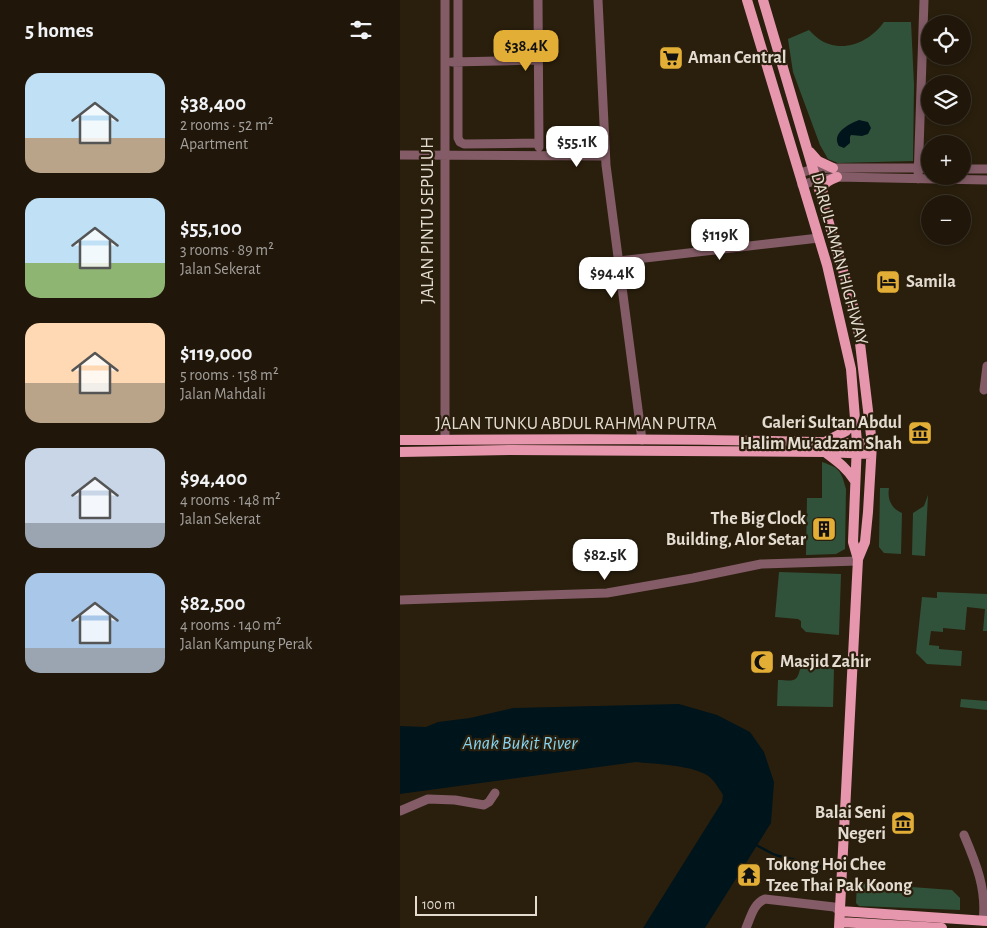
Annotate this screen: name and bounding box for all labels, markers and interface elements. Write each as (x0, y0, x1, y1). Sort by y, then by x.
map controls (921, 15, 971, 245)
button: locate (921, 15, 971, 65)
icon: filters (347, 16, 375, 44)
text: 5 homes (25, 20, 94, 41)
pin: $38.4K (485, 30, 567, 72)
text: $38.4K (504, 38, 548, 54)
supermarket icon: Aman Central (658, 45, 684, 71)
place label: Aman Central (688, 49, 787, 67)
button: layers (921, 75, 971, 125)
icon: home (65, 93, 125, 153)
text: $38,400 (180, 93, 246, 114)
text: 2 rooms · 52 m² (180, 117, 273, 133)
pin: $55.1K (536, 126, 618, 168)
text: $55.1K (557, 134, 597, 150)
button: + (921, 135, 971, 185)
text: Apartment (180, 136, 248, 152)
street label: JALAN PINTU SEPULUH (419, 136, 437, 304)
street label: DARUL AMAN HIGHWAY (807, 171, 871, 348)
button: − (921, 195, 971, 245)
icon: home (65, 218, 125, 278)
text: $55,100 (180, 218, 242, 239)
pin: $119K (685, 218, 755, 261)
text: $119K (702, 227, 738, 243)
text: 3 rooms · 89 m² (180, 242, 274, 258)
pin: $94.4K (571, 256, 653, 299)
text: Jalan Sekerat (180, 261, 261, 277)
text: $94.4K (590, 265, 634, 281)
hotel icon: Samila (875, 269, 901, 295)
place label: Samila (906, 273, 956, 291)
icon: home (65, 343, 125, 403)
text: $119,000 (180, 343, 252, 364)
text: 5 rooms · 158 m² (180, 367, 279, 383)
text: Jalan Mahdali (180, 386, 266, 402)
place label: Galeri Sultan Abdul Halim Mu'adzam Shah (740, 414, 902, 453)
street label: JALAN TUNKU ABDUL RAHMAN PUTRA (435, 415, 717, 433)
museum icon: Galeri Sultan Abdul Halim Mu'adzam Shah (907, 420, 933, 446)
icon: home (65, 468, 125, 528)
text: $94,400 (180, 468, 247, 489)
text: 4 rooms · 148 m² (180, 492, 281, 508)
place label: The Big Clock Building, Alor Setar (666, 510, 807, 549)
text: Jalan Sekerat (180, 511, 261, 527)
building icon: The Big Clock Building, Alor Setar (811, 516, 837, 542)
pin: $82.5K (564, 538, 646, 581)
text: $82.5K (584, 547, 626, 563)
icon: home (65, 593, 125, 653)
text: $82,500 (180, 593, 245, 614)
text: 4 rooms · 140 m² (180, 617, 281, 633)
text: Jalan Kampung Perak (180, 636, 312, 652)
mosque icon: Masjid Zahir (749, 649, 775, 675)
place label: Masjid Zahir (780, 653, 872, 671)
water label: Anak Bukit River (462, 734, 578, 753)
place label: Balai Seni Negeri (815, 804, 886, 843)
museum icon: Balai Seni Negeri (890, 810, 916, 836)
place label: Tokong Hoi Chee Tzee Thai Pak Koong (766, 856, 913, 895)
temple icon: Tokong Hoi Chee Tzee Thai Pak Koong (736, 862, 762, 888)
scale bar (415, 893, 538, 916)
text: 100 m (422, 898, 455, 912)

